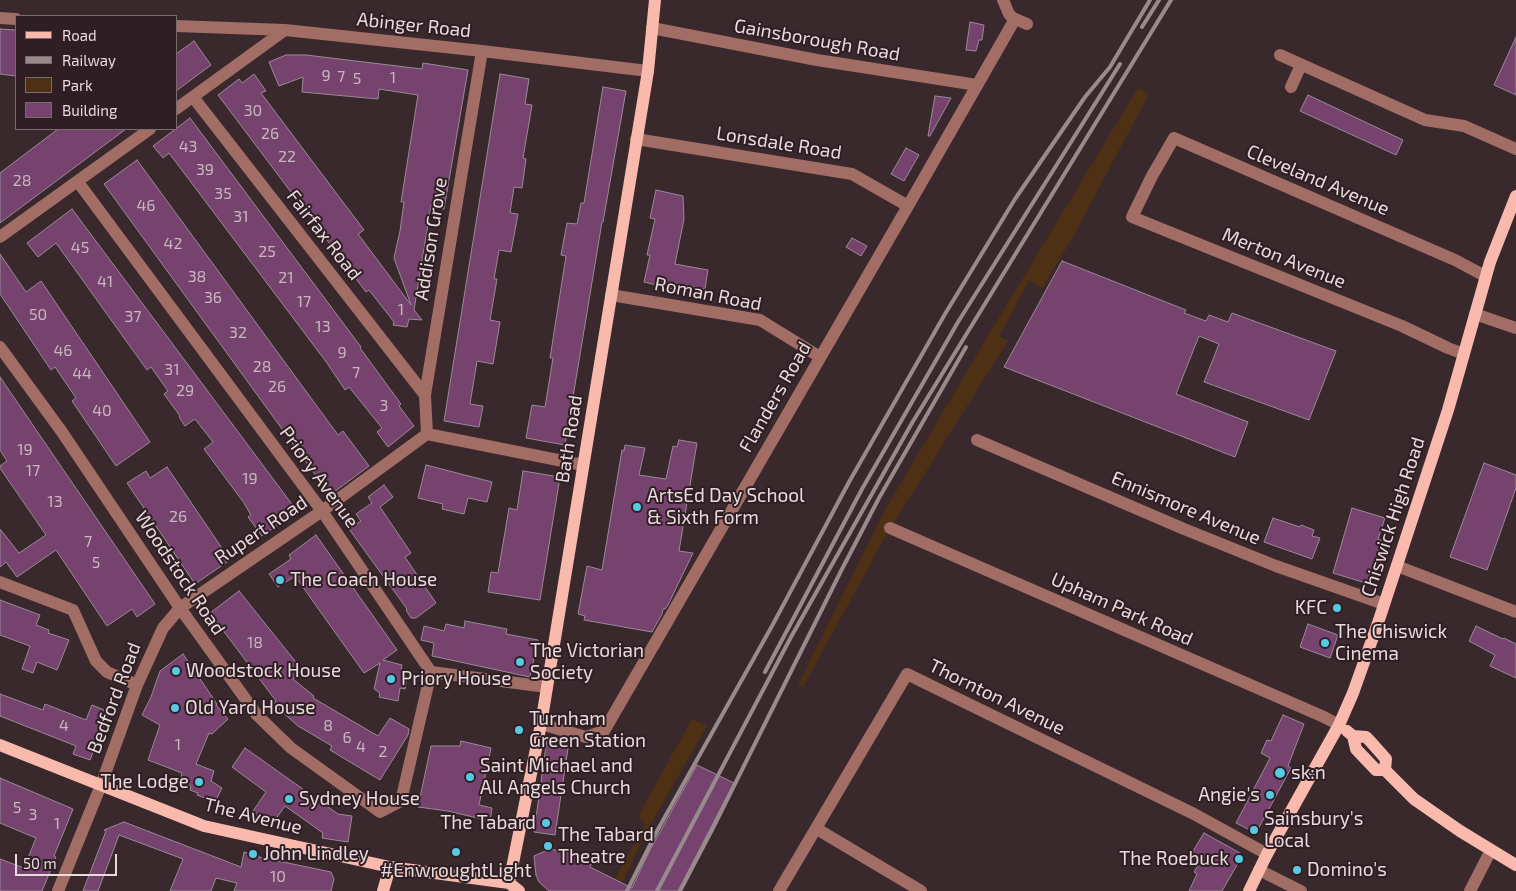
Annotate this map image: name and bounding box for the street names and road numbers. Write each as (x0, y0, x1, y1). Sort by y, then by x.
street label: Abinger Road (356, 8, 472, 42)
street label: Gainsborough Road (732, 14, 902, 66)
street label: Lonsdale Road (715, 122, 843, 164)
street label: Cleveland Avenue (1243, 140, 1393, 220)
street label: Addison Grove (410, 176, 452, 302)
street label: Fairfax Road (282, 185, 366, 285)
street label: Merton Avenue (1219, 223, 1349, 293)
street label: Roman Road (653, 272, 763, 316)
street label: Flanders Road (734, 338, 816, 456)
street label: Bath Road (551, 394, 587, 484)
street label: Priory Avenue (275, 422, 363, 532)
street label: Chiswick High Road (1356, 434, 1430, 600)
street label: Ennismore Avenue (1108, 466, 1264, 550)
street label: Rupert Road (210, 491, 312, 569)
street label: Woodstock Road (130, 507, 230, 639)
street label: Upham Park Road (1048, 567, 1196, 651)
street label: Bedford Road (82, 639, 146, 757)
street label: Thornton Avenue (925, 654, 1069, 740)
street label: The Avenue (202, 793, 304, 839)

